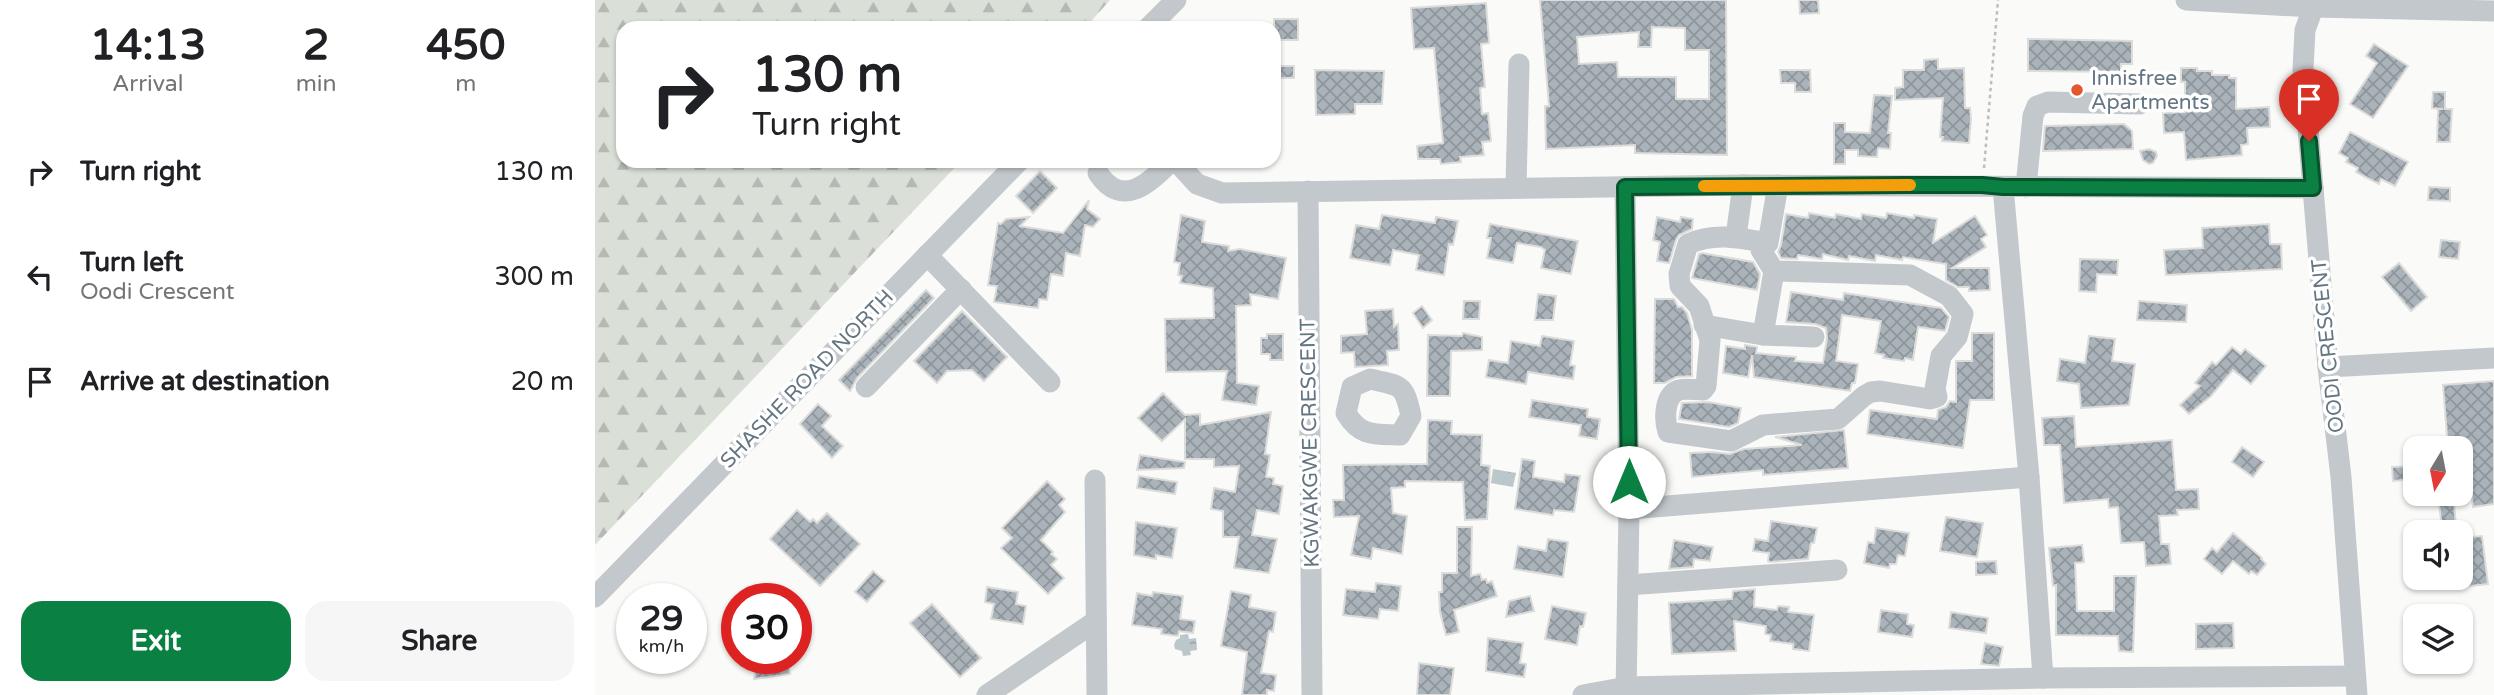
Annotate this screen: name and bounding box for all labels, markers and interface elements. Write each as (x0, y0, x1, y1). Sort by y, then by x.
text: 14:13 (90, 20, 206, 71)
text: 2 (303, 20, 329, 71)
text: 450 (426, 20, 505, 71)
text: 130 m (752, 46, 902, 105)
icon: right (637, 49, 728, 140)
place label: Innisfree Apartments (2091, 66, 2209, 115)
pin (2279, 69, 2339, 141)
text: Arrival (112, 70, 183, 98)
text: min (296, 70, 337, 98)
text: m (455, 70, 476, 98)
icon: arrive (2290, 80, 2328, 118)
marker: Innisfree Apartments (2069, 82, 2085, 98)
text: Turn right (752, 106, 901, 144)
icon: right (21, 153, 59, 191)
text: Turn right (80, 156, 201, 187)
text: 130 m (494, 156, 574, 187)
text: Turn left (80, 247, 183, 278)
icon: left (21, 258, 59, 296)
street label: OODI CRESCENT (2306, 258, 2350, 434)
text: 300 m (494, 261, 574, 292)
text: Oodi Crescent (80, 278, 235, 306)
street label: SHASHE ROAD NORTH (715, 285, 899, 473)
street label: KGWAKGWE CRESCENT (1295, 318, 1325, 568)
icon: arrive (21, 363, 59, 401)
text: Arrive at destination (80, 366, 330, 397)
text: 20 m (511, 366, 574, 397)
north arrow (2403, 436, 2473, 506)
map controls (2403, 436, 2473, 674)
position arrow (1592, 445, 1666, 519)
button: sound (2403, 520, 2473, 590)
speed limit sign: 30 (721, 583, 812, 674)
text: 29 (640, 598, 683, 640)
button: Exit (21, 601, 291, 681)
button: Share (305, 601, 574, 681)
button: layers (2403, 604, 2473, 674)
text: km/h (639, 635, 684, 657)

